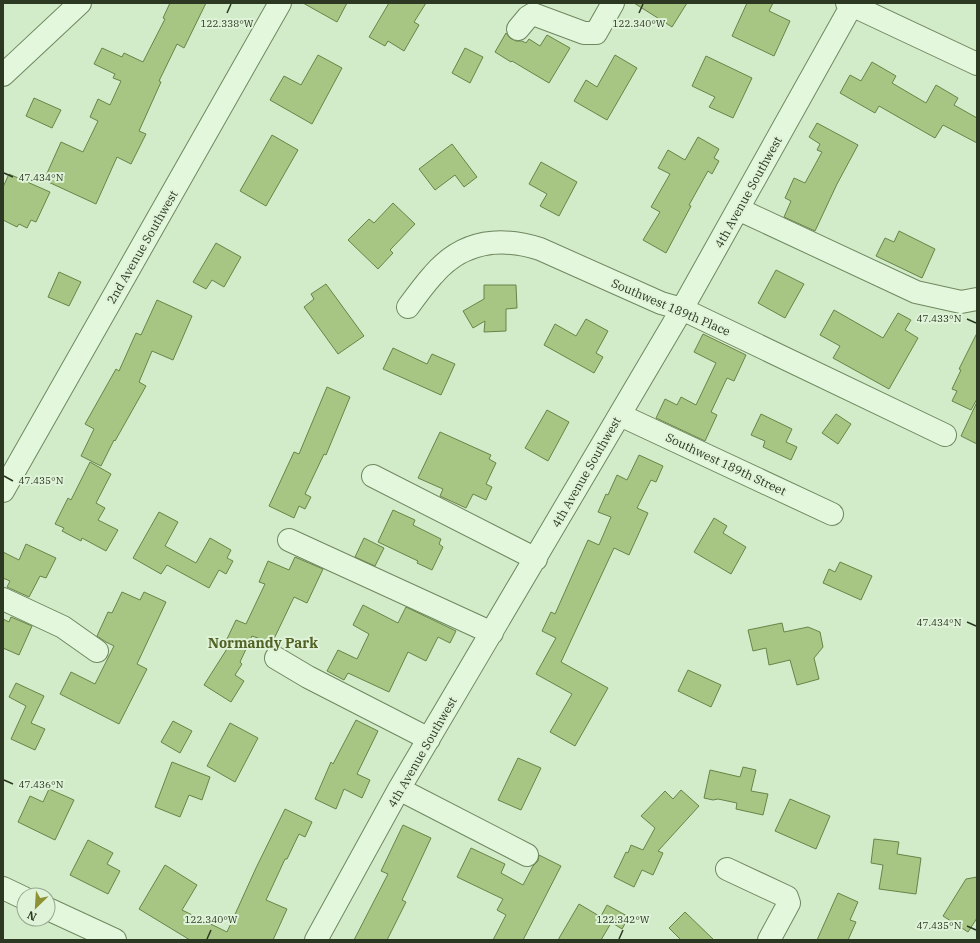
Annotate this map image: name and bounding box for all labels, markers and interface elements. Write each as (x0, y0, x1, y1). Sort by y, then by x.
text: 122.338°W (200, 17, 254, 30)
text: 122.340°W (612, 17, 666, 30)
street label: 4th Avenue Southwest (711, 134, 785, 250)
text: 47.434°N (18, 171, 64, 184)
street label: 2nd Avenue Southwest (103, 188, 181, 306)
street label: Southwest 189th Place (609, 275, 733, 339)
text: 47.433°N (916, 312, 962, 325)
street label: 4th Avenue Southwest (548, 414, 624, 530)
street label: Southwest 189th Street (663, 429, 789, 499)
text: 47.435°N (18, 474, 64, 487)
text: 47.434°N (916, 616, 962, 629)
district label: Normandy Park (208, 634, 318, 652)
street label: 4th Avenue Southwest (384, 694, 460, 810)
text: 47.436°N (18, 778, 64, 791)
north arrow (16, 887, 56, 927)
text: N (25, 908, 39, 924)
text: 122.340°W (184, 913, 238, 926)
text: 122.342°W (596, 913, 650, 926)
text: 47.435°N (916, 919, 962, 932)

